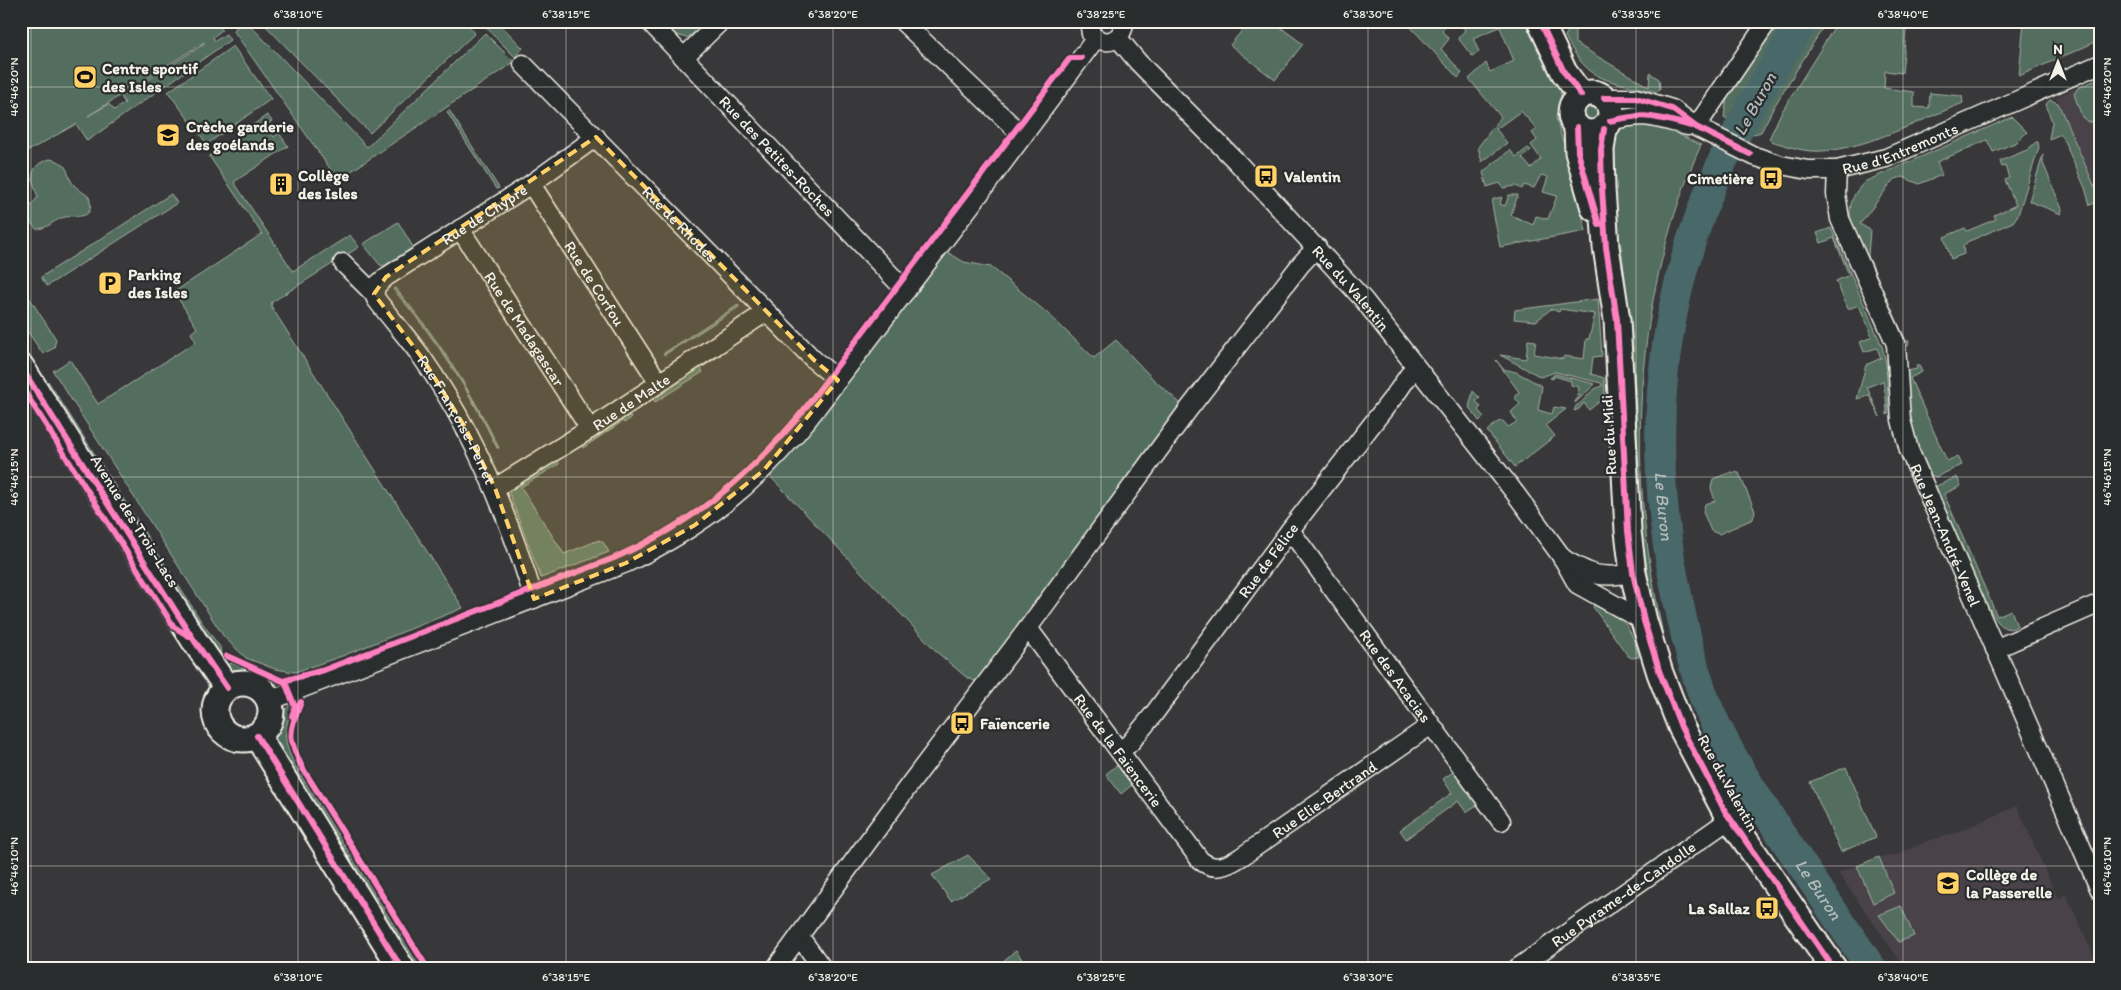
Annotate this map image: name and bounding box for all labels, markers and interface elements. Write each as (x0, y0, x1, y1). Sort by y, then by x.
text: 6°38'10"E (273, 7, 323, 21)
text: 6°38'15"E (542, 7, 590, 21)
text: 6°38'20"E (808, 7, 858, 21)
text: 6°38'25"E (1077, 7, 1126, 21)
text: 6°38'30"E (1343, 7, 1393, 21)
text: 6°38'35"E (1611, 7, 1661, 21)
text: 6°38'40"E (1878, 7, 1929, 21)
north arrow (2034, 38, 2084, 88)
text: N (2053, 41, 2063, 58)
text: 46°46'20"N (7, 57, 21, 117)
text: 46°46'20"N (2100, 57, 2114, 117)
place label: Centre sportif des Isles (102, 59, 199, 96)
sports icon: Centre sportif des Isles (72, 64, 98, 90)
water label: Le Buron (1729, 68, 1781, 139)
street label: Rue des Petites-Roches (715, 91, 839, 220)
place label: Crèche garderie des goélands (186, 117, 294, 155)
street label: Rue d'Entremonts (1840, 118, 1961, 178)
school or university icon: Crèche garderie des goélands (155, 122, 181, 148)
bus stop icon: Valentin (1253, 163, 1279, 189)
bus stop icon: Cimetière (1758, 165, 1784, 191)
place label: Collège des Isles (298, 166, 358, 203)
place label: Valentin (1284, 167, 1342, 186)
place label: Cimetière (1687, 169, 1754, 188)
building icon: Collège des Isles (268, 171, 294, 197)
street label: Rue de Chypre (438, 180, 530, 249)
street label: Rue de Rhodes (638, 182, 722, 266)
street label: Rue de Corfou (560, 237, 629, 330)
street label: Rue du Valentin (1309, 241, 1394, 335)
place label: Parking des Isles (128, 265, 188, 302)
street label: Rue de Madagascar (481, 268, 569, 390)
parking icon: Parking des Isles (97, 270, 123, 296)
street label: Rue Françoise-Perret (414, 351, 500, 487)
street label: Rue de Malte (589, 369, 673, 434)
street label: Rue du Midi (1597, 394, 1621, 476)
text: 46°46'15"N (7, 448, 21, 506)
text: 46°46'15"N (2100, 448, 2114, 506)
street label: Avenue des Trois-Lacs (87, 451, 183, 591)
street label: Rue Jean-André-Venel (1907, 461, 1985, 610)
water label: Le Buron (1650, 471, 1678, 542)
street label: Rue de Félice (1234, 518, 1302, 601)
street label: Rue des Acacias (1356, 626, 1436, 726)
street label: Rue de la Faïencerie (1070, 690, 1167, 811)
bus stop icon: Faïencerie (949, 710, 975, 736)
place label: Faïencerie (980, 714, 1050, 733)
street label: Rue du Valentin (1694, 731, 1763, 835)
street label: Rue Elie-Bertrand (1268, 756, 1380, 842)
text: 46°46'10"N (7, 837, 21, 895)
street label: Rue Pyrame-de-Candolle (1547, 837, 1699, 951)
text: 46°46'10"N (2100, 837, 2114, 895)
water label: Le Buron (1790, 855, 1847, 925)
place label: Collège de la Passerelle (1966, 865, 2053, 902)
school or university icon: Collège de la Passerelle (1935, 870, 1961, 896)
bus stop icon: La Sallaz (1754, 895, 1780, 921)
place label: La Sallaz (1688, 899, 1751, 918)
text: 6°38'10"E (273, 970, 323, 984)
text: 6°38'15"E (542, 970, 590, 984)
text: 6°38'20"E (808, 970, 858, 984)
text: 6°38'25"E (1077, 970, 1126, 984)
text: 6°38'30"E (1343, 970, 1393, 984)
text: 6°38'35"E (1611, 970, 1661, 984)
text: 6°38'40"E (1878, 970, 1929, 984)

